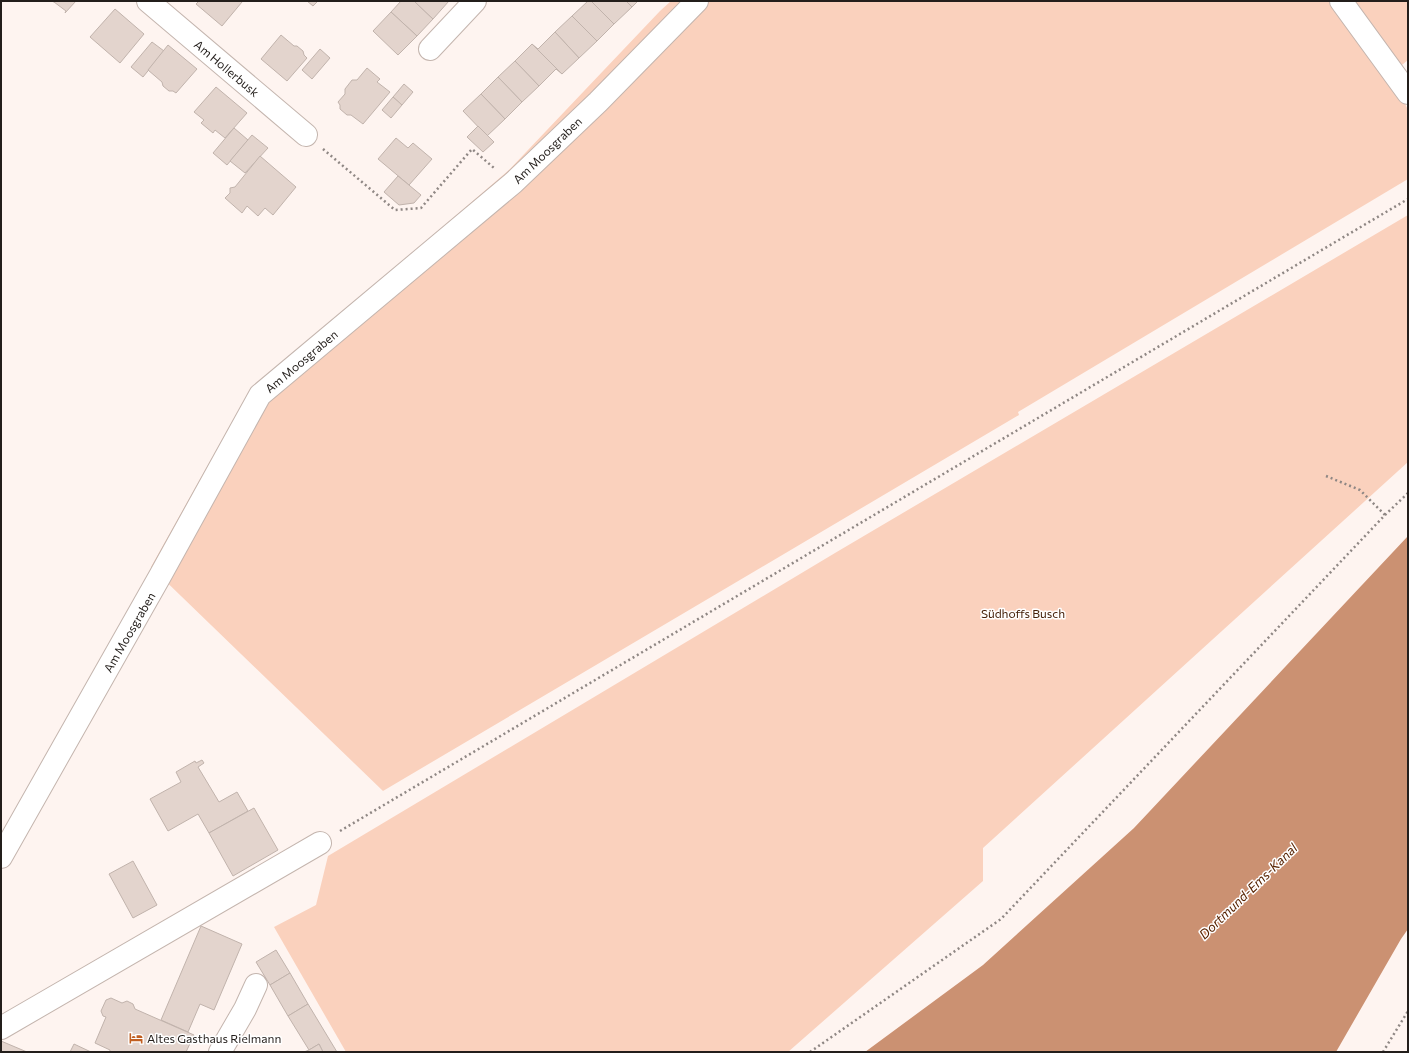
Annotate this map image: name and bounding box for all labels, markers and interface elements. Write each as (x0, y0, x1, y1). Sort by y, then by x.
street label: Am Hollerbusk (192, 37, 263, 99)
street label: Am Moosgraben (510, 114, 584, 186)
street label: Am Moosgraben (262, 327, 340, 395)
street label: Am Moosgraben (100, 590, 158, 674)
park label: Südhoffs Busch (981, 606, 1065, 620)
water label: Dortmund-Ems-Kanal (1196, 839, 1301, 942)
hotel icon: Altes Gasthaus Rielmann (128, 1030, 144, 1046)
place label: Altes Gasthaus Rielmann (147, 1031, 281, 1045)

